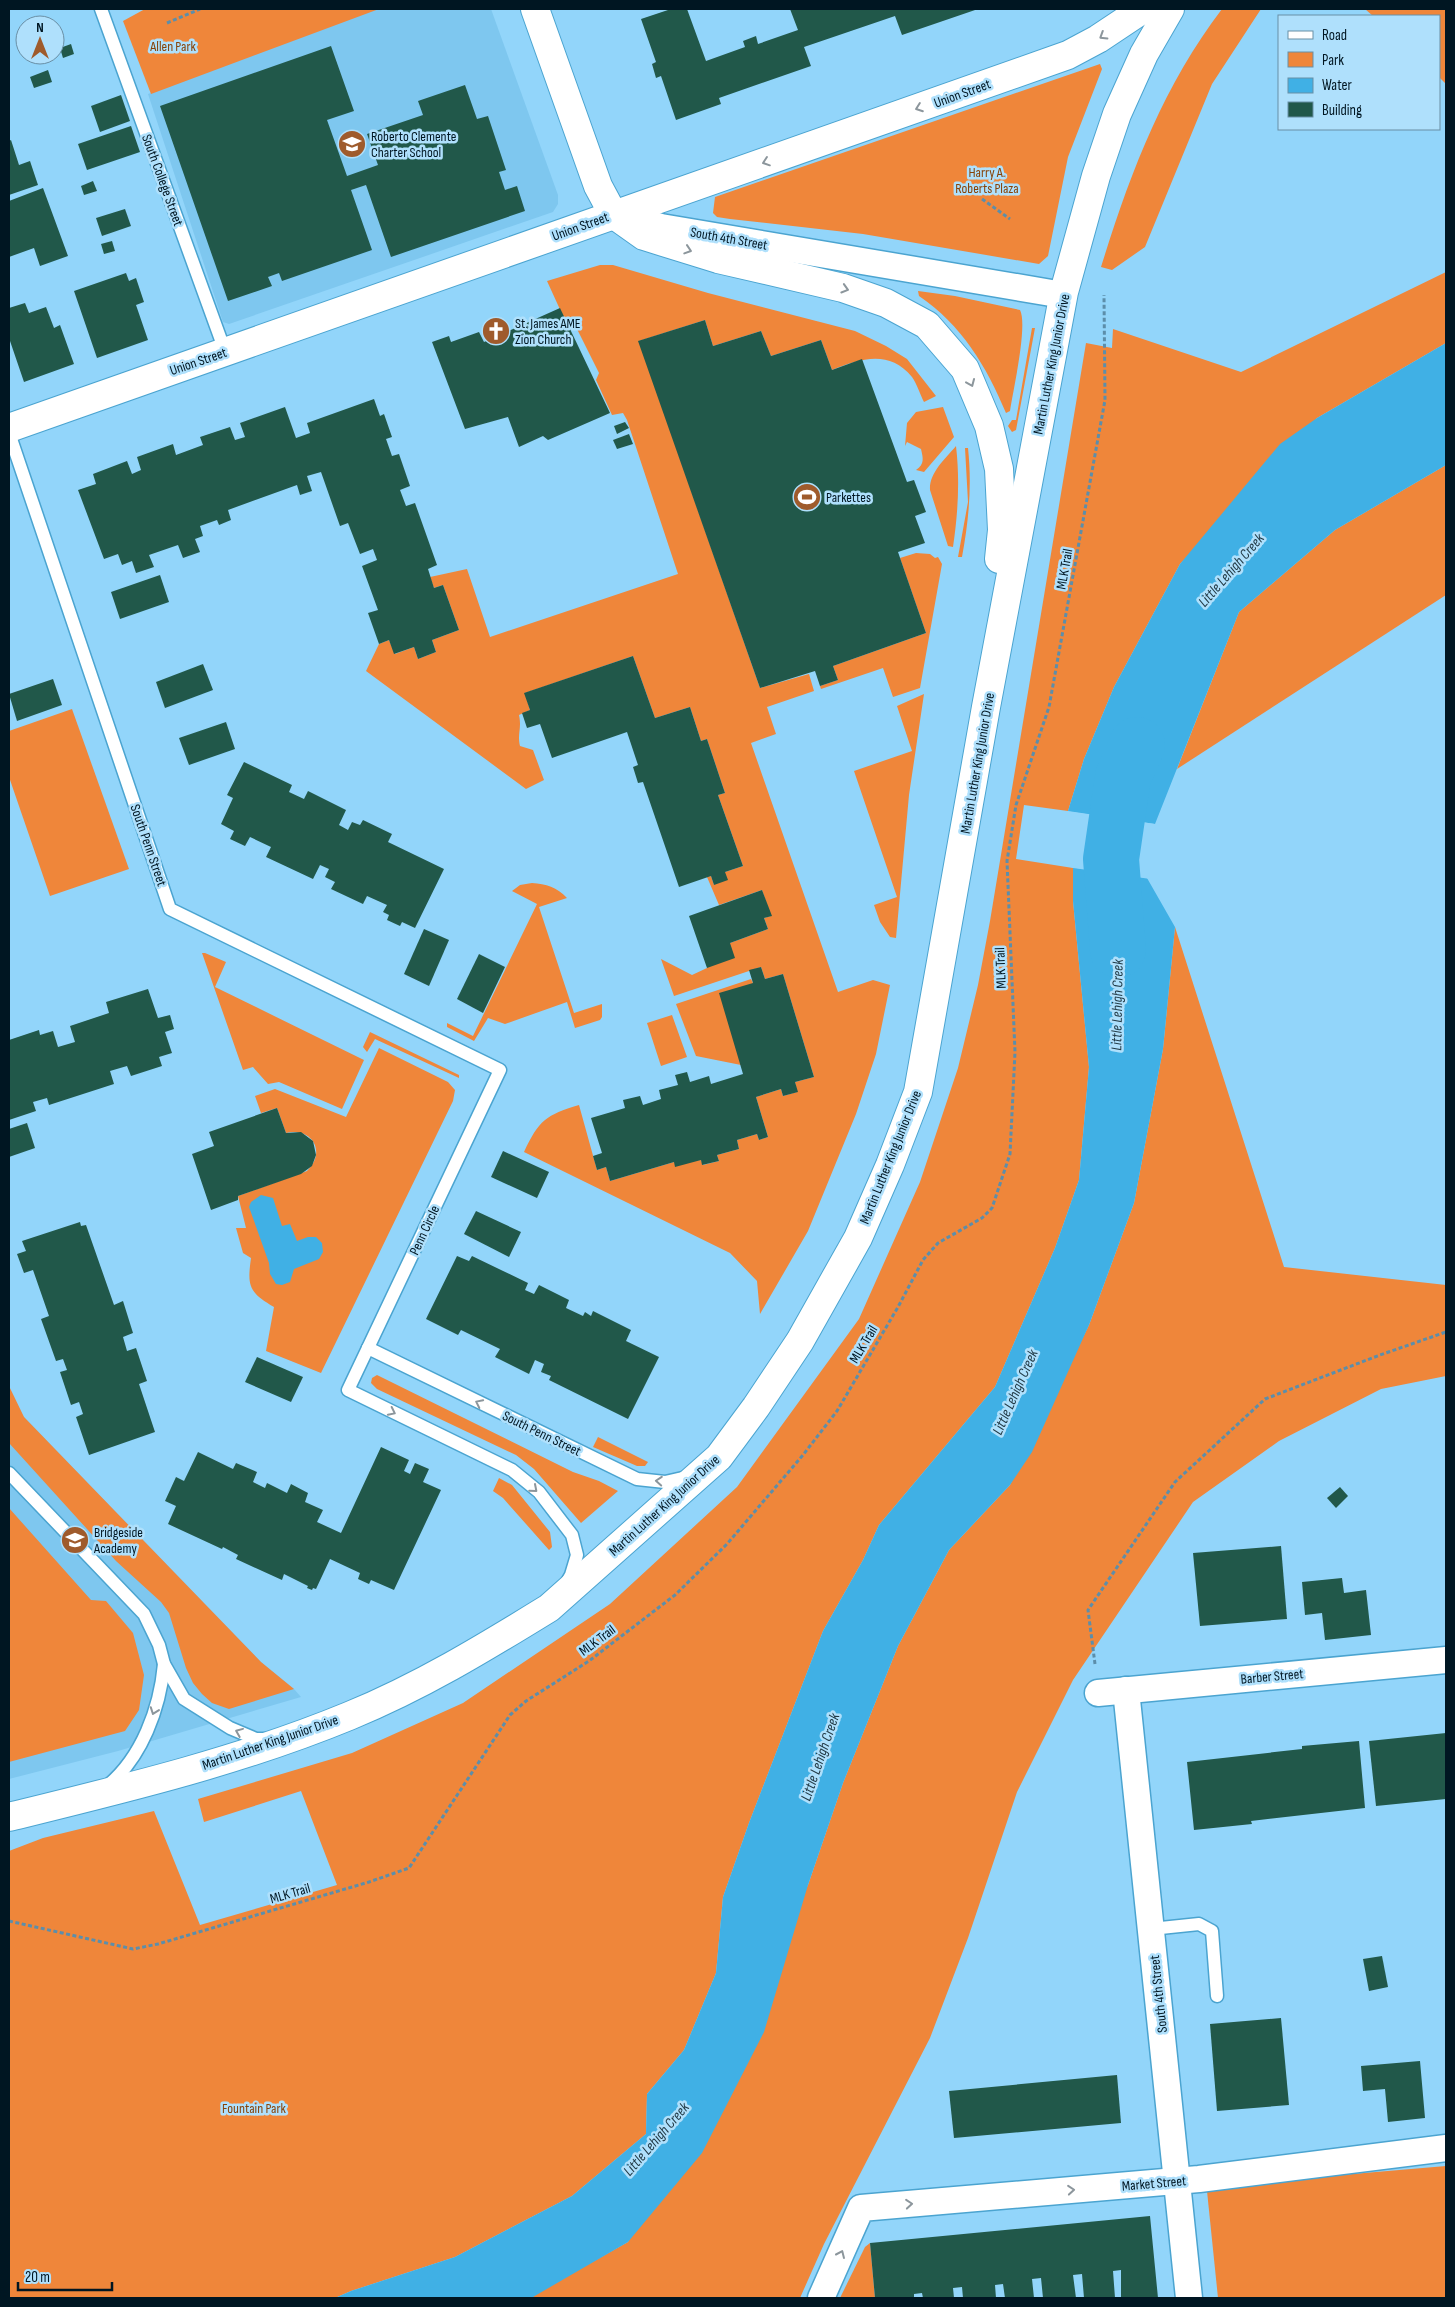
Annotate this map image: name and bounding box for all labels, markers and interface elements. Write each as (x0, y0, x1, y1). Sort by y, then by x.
north arrow (15, 15, 65, 65)
legend (1278, 15, 1440, 130)
text: N (36, 19, 44, 36)
text: Road (1322, 26, 1347, 45)
one-way arrow (1099, 30, 1108, 39)
park label: Allen Park (149, 38, 197, 55)
text: Park (1322, 51, 1344, 70)
street label: Union Street (931, 75, 993, 112)
text: Water (1322, 76, 1353, 95)
text: Building (1322, 101, 1362, 120)
one-way arrow (916, 102, 924, 112)
place label: Roberto Clemente Charter School (371, 128, 456, 161)
school or university icon: Roberto Clemente Charter School (337, 129, 367, 159)
street label: South College Street (138, 132, 187, 228)
one-way arrow (762, 156, 771, 166)
park label: Harry A. Roberts Plaza (955, 164, 1019, 197)
street label: Union Street (549, 208, 611, 245)
street label: South 4th Street (689, 223, 769, 254)
one-way arrow (683, 244, 692, 254)
one-way arrow (841, 284, 849, 294)
street label: Martin Luther King Junior Drive (1030, 292, 1073, 436)
place label: St. James AME Zion Church (515, 315, 581, 348)
church icon: St. James AME Zion Church (481, 316, 511, 346)
street label: Union Street (167, 344, 229, 379)
one-way arrow (964, 378, 975, 387)
sports icon: Parkettes (792, 482, 822, 512)
place label: Parkettes (826, 489, 871, 506)
water label: Little Lehigh Creek (1194, 529, 1269, 611)
street label: MLK Trail (1053, 547, 1076, 591)
street label: Martin Luther King Junior Drive (957, 691, 998, 835)
street label: South Penn Street (127, 802, 170, 888)
street label: MLK Trail (991, 947, 1010, 989)
water label: Little Lehigh Creek (1107, 959, 1128, 1051)
street label: Martin Luther King Junior Drive (856, 1088, 925, 1227)
street label: Penn Circle (406, 1203, 443, 1258)
street label: MLK Trail (846, 1322, 881, 1366)
water label: Little Lehigh Creek (988, 1346, 1043, 1438)
one-way arrow (475, 1399, 484, 1409)
one-way arrow (386, 1406, 395, 1416)
street label: South Penn Street (500, 1407, 584, 1460)
street label: Martin Luther King Junior Drive (606, 1451, 723, 1559)
one-way arrow (655, 1476, 663, 1487)
one-way arrow (528, 1483, 537, 1491)
place label: Bridgeside Academy (93, 1524, 143, 1557)
school or university icon: Bridgeside Academy (60, 1525, 90, 1555)
street label: MLK Trail (576, 1621, 619, 1660)
street label: Barber Street (1240, 1665, 1304, 1688)
one-way arrow (150, 1706, 160, 1715)
street label: Martin Luther King Junior Drive (200, 1711, 340, 1774)
water label: Little Lehigh Creek (797, 1711, 844, 1803)
one-way arrow (235, 1727, 244, 1738)
street label: MLK Trail (268, 1880, 312, 1907)
street label: South 4th Street (1146, 1954, 1171, 2034)
water label: Little Lehigh Creek (619, 2098, 694, 2180)
park label: Fountain Park (222, 2100, 287, 2117)
street label: Market Street (1121, 2172, 1187, 2195)
one-way arrow (1067, 2185, 1075, 2196)
one-way arrow (906, 2199, 914, 2210)
one-way arrow (834, 2250, 845, 2259)
scale bar (18, 2260, 111, 2292)
text: 20 m (25, 2268, 50, 2287)

